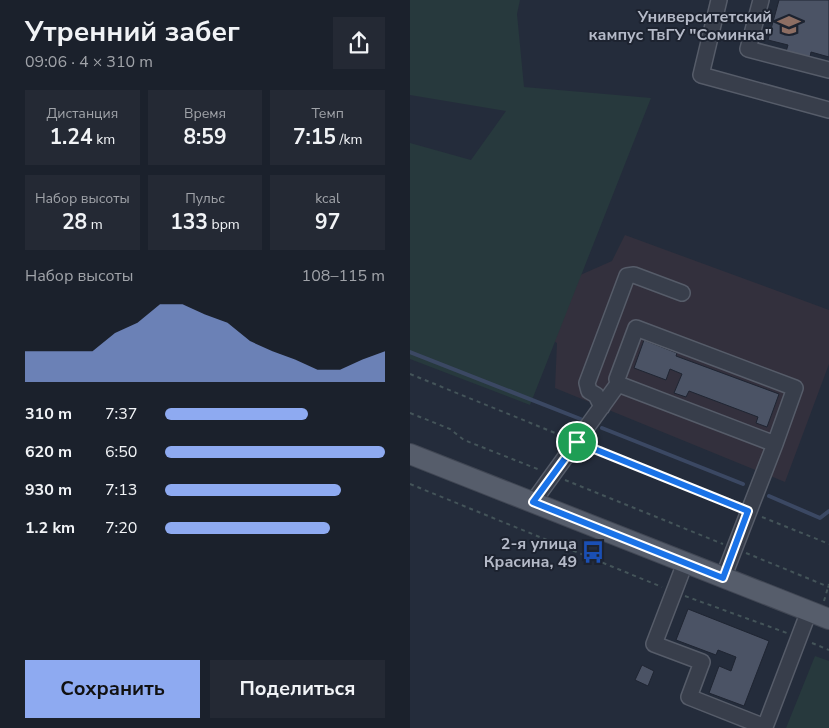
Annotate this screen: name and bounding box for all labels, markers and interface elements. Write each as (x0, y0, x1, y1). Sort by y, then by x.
place label: Университетский кампус ТвГУ "Соминка" (589, 6, 772, 46)
school or university icon: Университетский кампус ТвГУ "Соминка" (776, 12, 802, 38)
text: Утренний забег (25, 13, 240, 51)
button: share (333, 17, 385, 69)
text: 09:06 · 4 × 310 m (25, 51, 153, 73)
text: Дистанция (46, 104, 118, 123)
text: Время (184, 104, 226, 123)
text: Темп (311, 104, 344, 123)
text: 1.24 (50, 123, 93, 151)
text: 8:59 (183, 123, 227, 151)
text: 7:15 (293, 123, 336, 151)
text: km (93, 130, 115, 149)
text: /km (336, 130, 362, 149)
text: Набор высоты (35, 189, 130, 208)
text: Пульс (185, 189, 225, 208)
text: kcal (315, 189, 340, 208)
text: 28 (62, 208, 87, 236)
text: 133 (170, 208, 208, 236)
text: 97 (315, 208, 340, 236)
text: m (87, 215, 103, 234)
text: bpm (208, 215, 240, 234)
text: Набор высоты (25, 265, 133, 287)
text: 108–115 m (302, 265, 385, 287)
text: 310 m (25, 403, 72, 425)
text: 7:37 (105, 403, 137, 425)
pin (556, 421, 598, 463)
icon: arrive (563, 428, 591, 456)
text: 620 m (25, 441, 72, 463)
text: 6:50 (105, 441, 137, 463)
text: 930 m (25, 479, 72, 501)
text: 7:13 (105, 479, 137, 501)
text: 1.2 km (25, 517, 75, 539)
text: 7:20 (105, 517, 137, 539)
place label: 2-я улица Красина, 49 (484, 533, 577, 573)
bus stop icon: 2-я улица Красина, 49 (580, 539, 606, 565)
button: Сохранить (25, 660, 200, 718)
button: Поделиться (210, 660, 385, 718)

